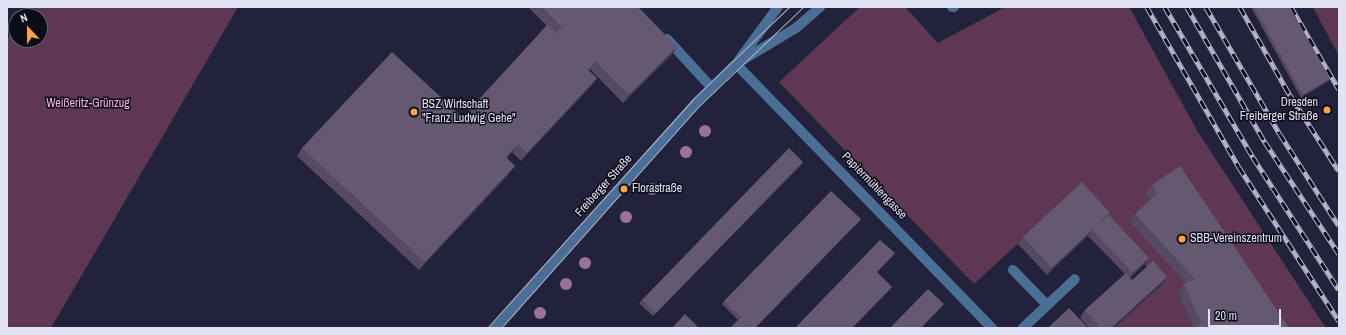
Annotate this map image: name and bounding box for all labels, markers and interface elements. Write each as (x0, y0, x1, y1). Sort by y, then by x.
north arrow (8, 8, 48, 48)
text: N (18, 10, 30, 26)
place label: Dresden Freiberger Straße (1240, 96, 1318, 124)
park label: Weißeritz-Grünzug (46, 97, 130, 111)
place label: BSZ Wirtschaft "Franz Ludwig Gehe" (422, 98, 515, 126)
marker: Dresden Freiberger Straße (1321, 104, 1333, 116)
marker: BSZ Wirtschaft "Franz Ludwig Gehe" (409, 107, 419, 117)
street label: Papiermühlengasse (838, 150, 910, 222)
street label: Freiberger Straße (572, 152, 636, 220)
place label: Florastraße (632, 182, 682, 196)
marker: Florastraße (619, 184, 629, 194)
place label: SBB-Vereinszentrum (1190, 232, 1282, 246)
marker: SBB-Vereinszentrum (1177, 234, 1187, 244)
scale bar (1210, 301, 1283, 327)
text: 20 m (1215, 308, 1237, 324)

